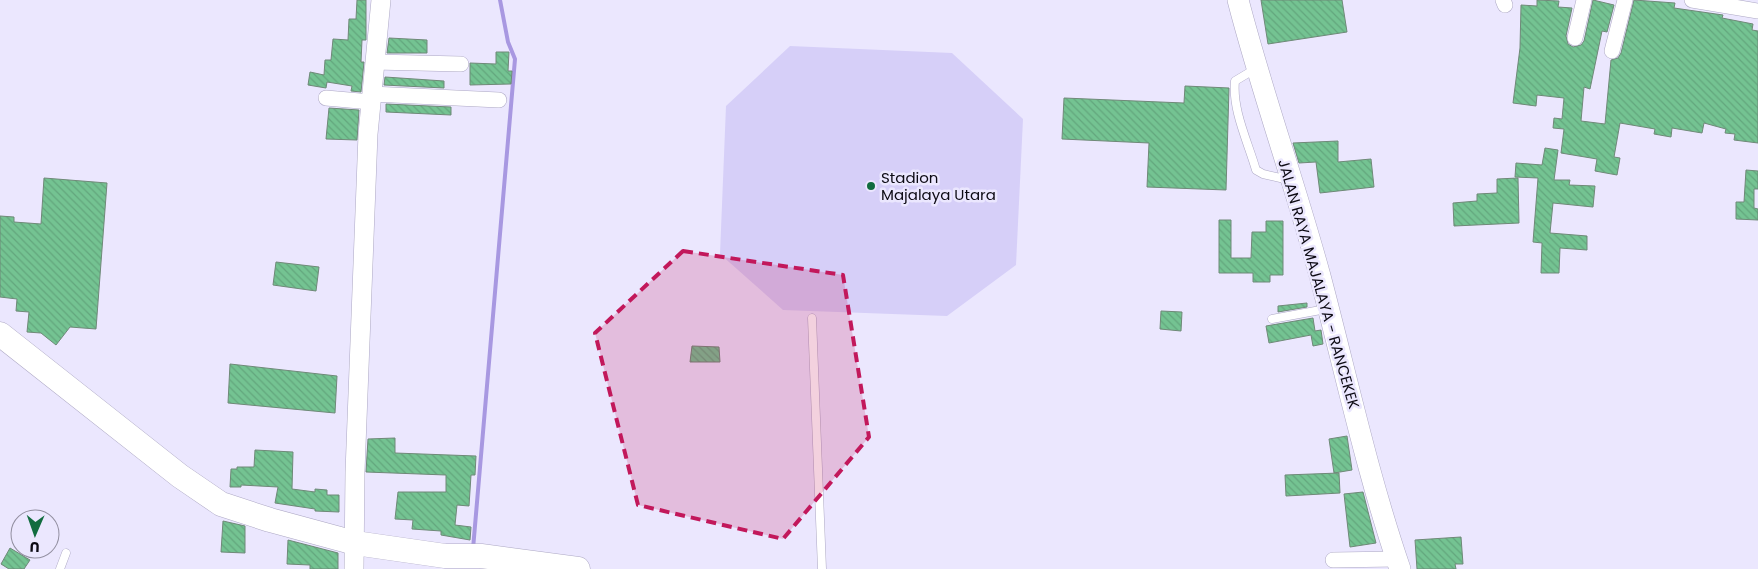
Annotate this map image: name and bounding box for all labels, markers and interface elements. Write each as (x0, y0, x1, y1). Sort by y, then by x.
street label: JALAN RAYA MAJALAYA - RANCEKEK (1273, 157, 1365, 411)
place label: Stadion Majalaya Utara (881, 167, 996, 205)
marker: Stadion Majalaya Utara (865, 180, 877, 192)
north arrow (10, 509, 60, 559)
text: U (29, 537, 40, 557)

